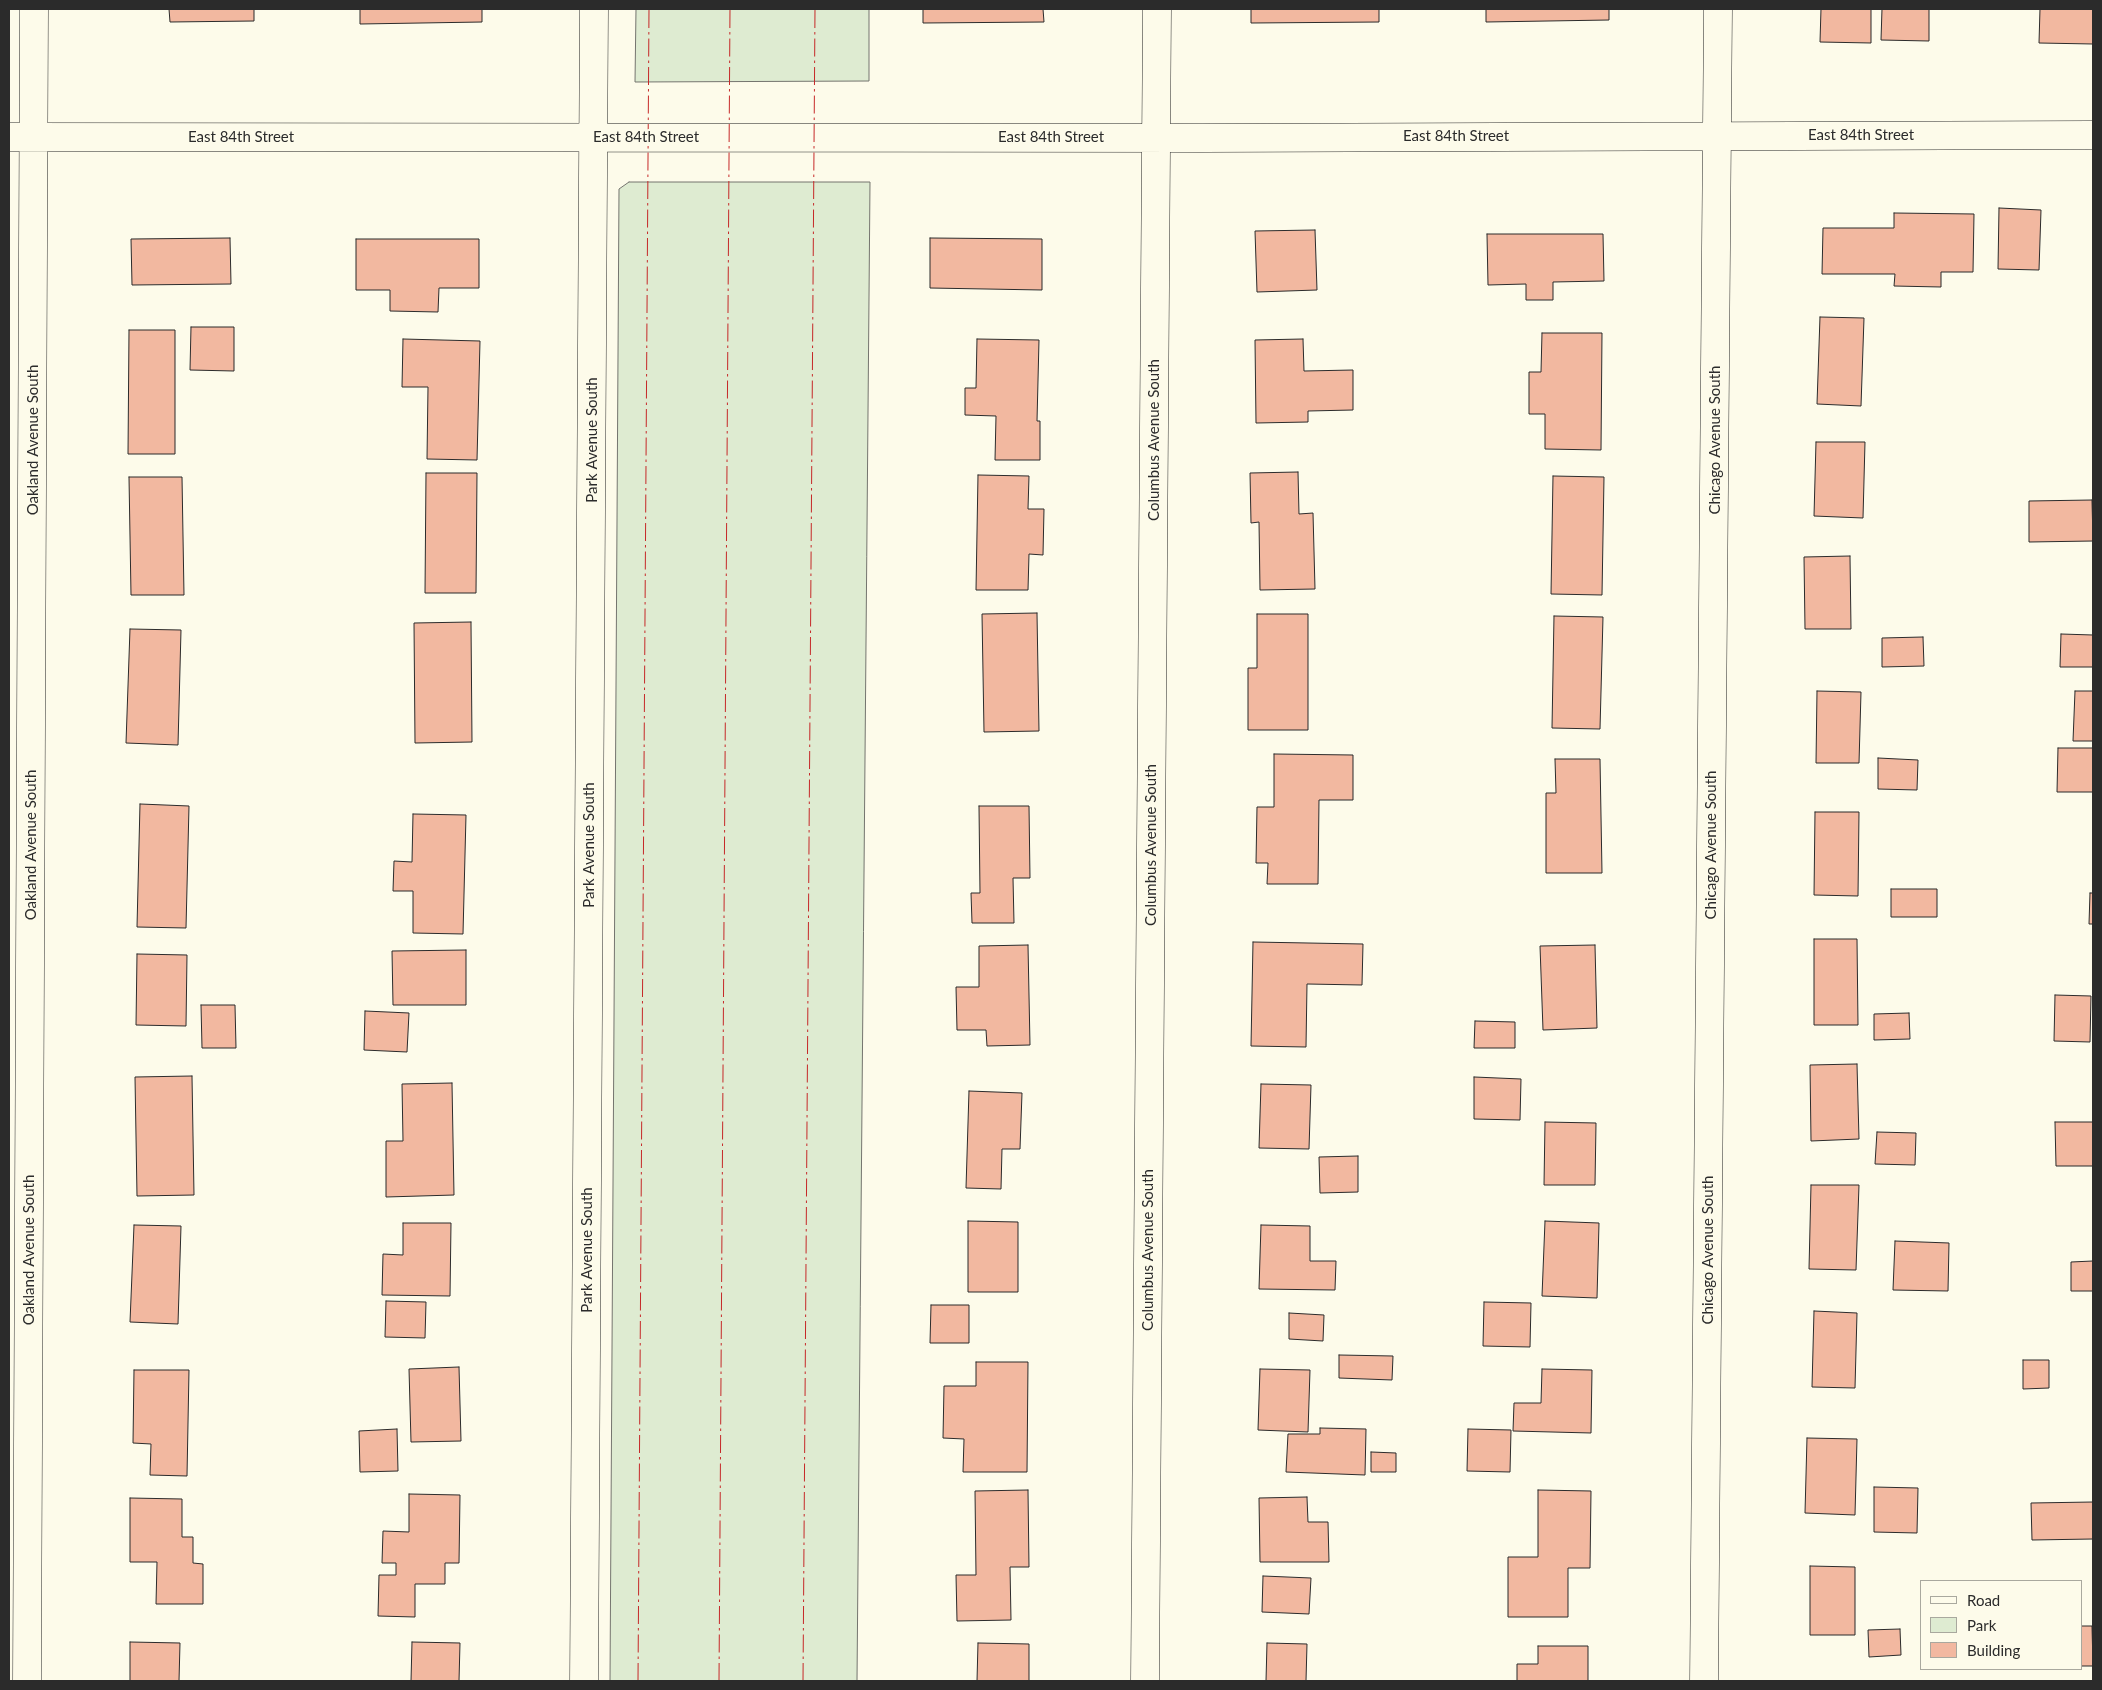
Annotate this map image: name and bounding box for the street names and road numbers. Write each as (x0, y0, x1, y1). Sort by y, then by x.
street label: East 84th Street (1808, 126, 1914, 144)
street label: East 84th Street (1403, 127, 1509, 145)
street label: East 84th Street (188, 128, 294, 146)
street label: East 84th Street (593, 128, 699, 146)
street label: East 84th Street (998, 128, 1104, 146)
street label: Columbus Avenue South (1145, 359, 1163, 521)
street label: Oakland Avenue South (24, 365, 42, 515)
street label: Chicago Avenue South (1706, 366, 1724, 514)
street label: Park Avenue South (583, 377, 601, 503)
street label: Columbus Avenue South (1142, 764, 1160, 926)
street label: Oakland Avenue South (22, 770, 40, 920)
street label: Chicago Avenue South (1702, 771, 1720, 919)
street label: Park Avenue South (580, 782, 598, 908)
street label: Columbus Avenue South (1139, 1169, 1157, 1331)
street label: Oakland Avenue South (20, 1175, 38, 1325)
street label: Chicago Avenue South (1699, 1176, 1717, 1324)
street label: Park Avenue South (578, 1187, 596, 1313)

